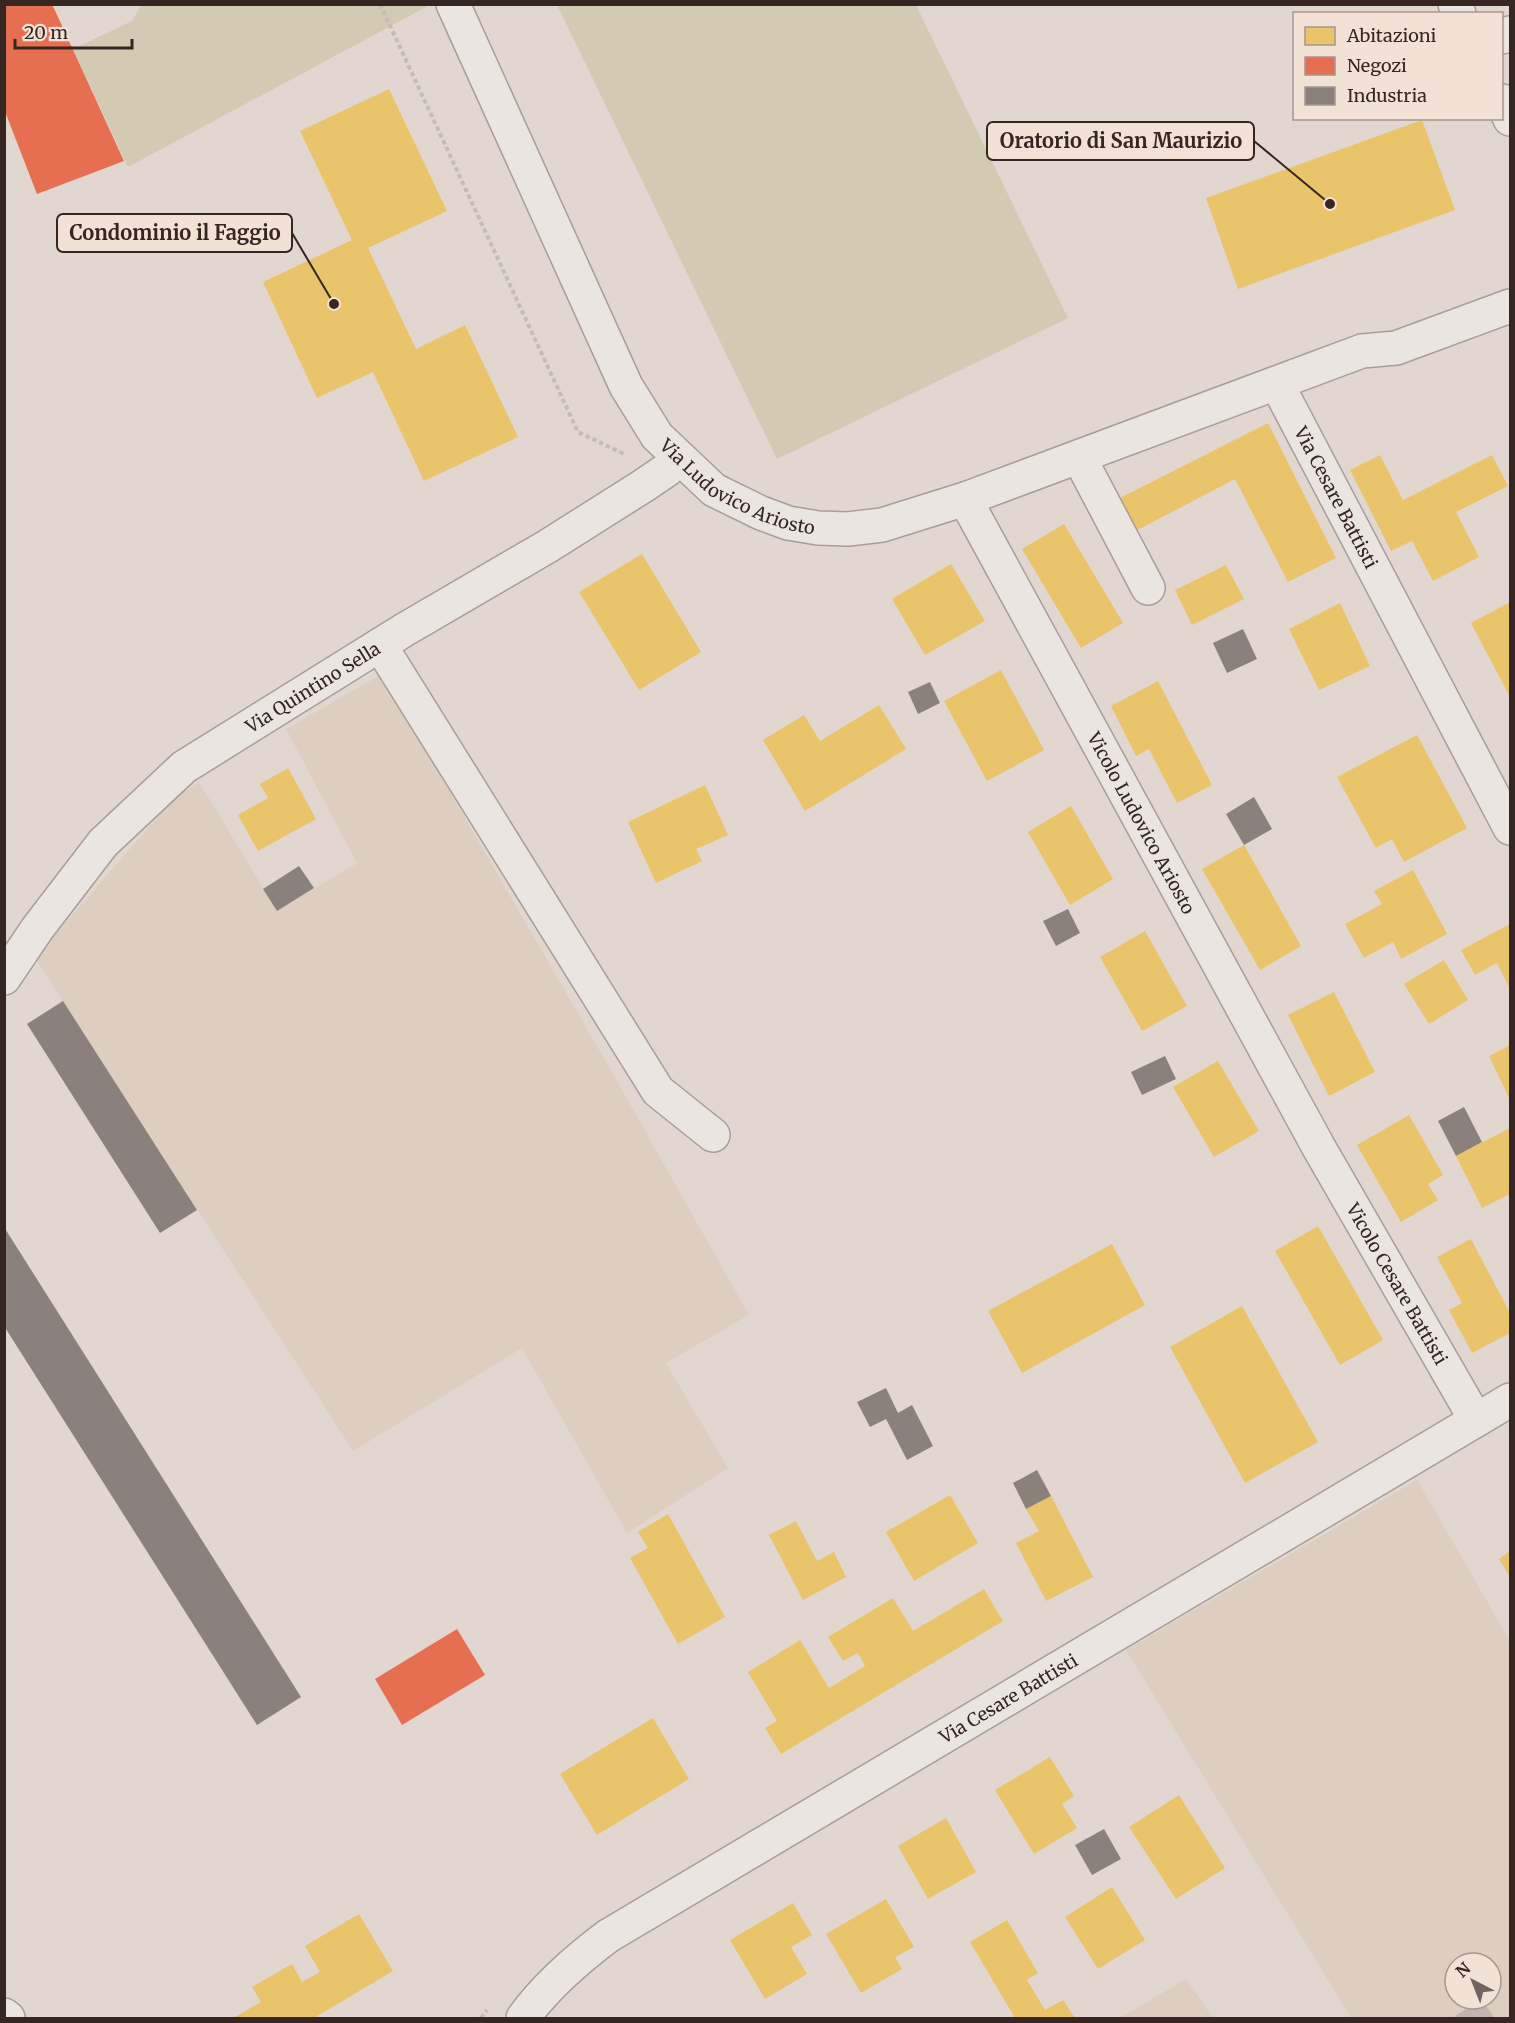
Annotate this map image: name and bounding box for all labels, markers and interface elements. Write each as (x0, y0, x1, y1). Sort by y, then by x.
scale bar (15, 12, 132, 50)
legend (1293, 12, 1503, 120)
text: 20 m (24, 21, 68, 44)
text: Abitazioni (1346, 24, 1437, 47)
text: Negozi (1347, 54, 1407, 77)
text: Industria (1347, 84, 1427, 107)
callout: Oratorio di San Maurizio (987, 122, 1254, 160)
text: Oratorio di San Maurizio (1000, 128, 1242, 153)
callout: Condominio il Faggio (57, 214, 292, 252)
text: Condominio il Faggio (69, 220, 281, 245)
street label: Via Cesare Battisti (1289, 422, 1383, 572)
street label: Via Ludovico Ariosto (655, 433, 817, 539)
street label: Via Quintino Sella (240, 636, 384, 738)
street label: Vicolo Ludovico Ariosto (1082, 727, 1201, 918)
street label: Vicolo Cesare Battisti (1341, 1198, 1453, 1369)
street label: Via Cesare Battisti (934, 1648, 1082, 1749)
north arrow (1443, 1951, 1503, 2011)
text: N (1452, 1958, 1475, 1982)

